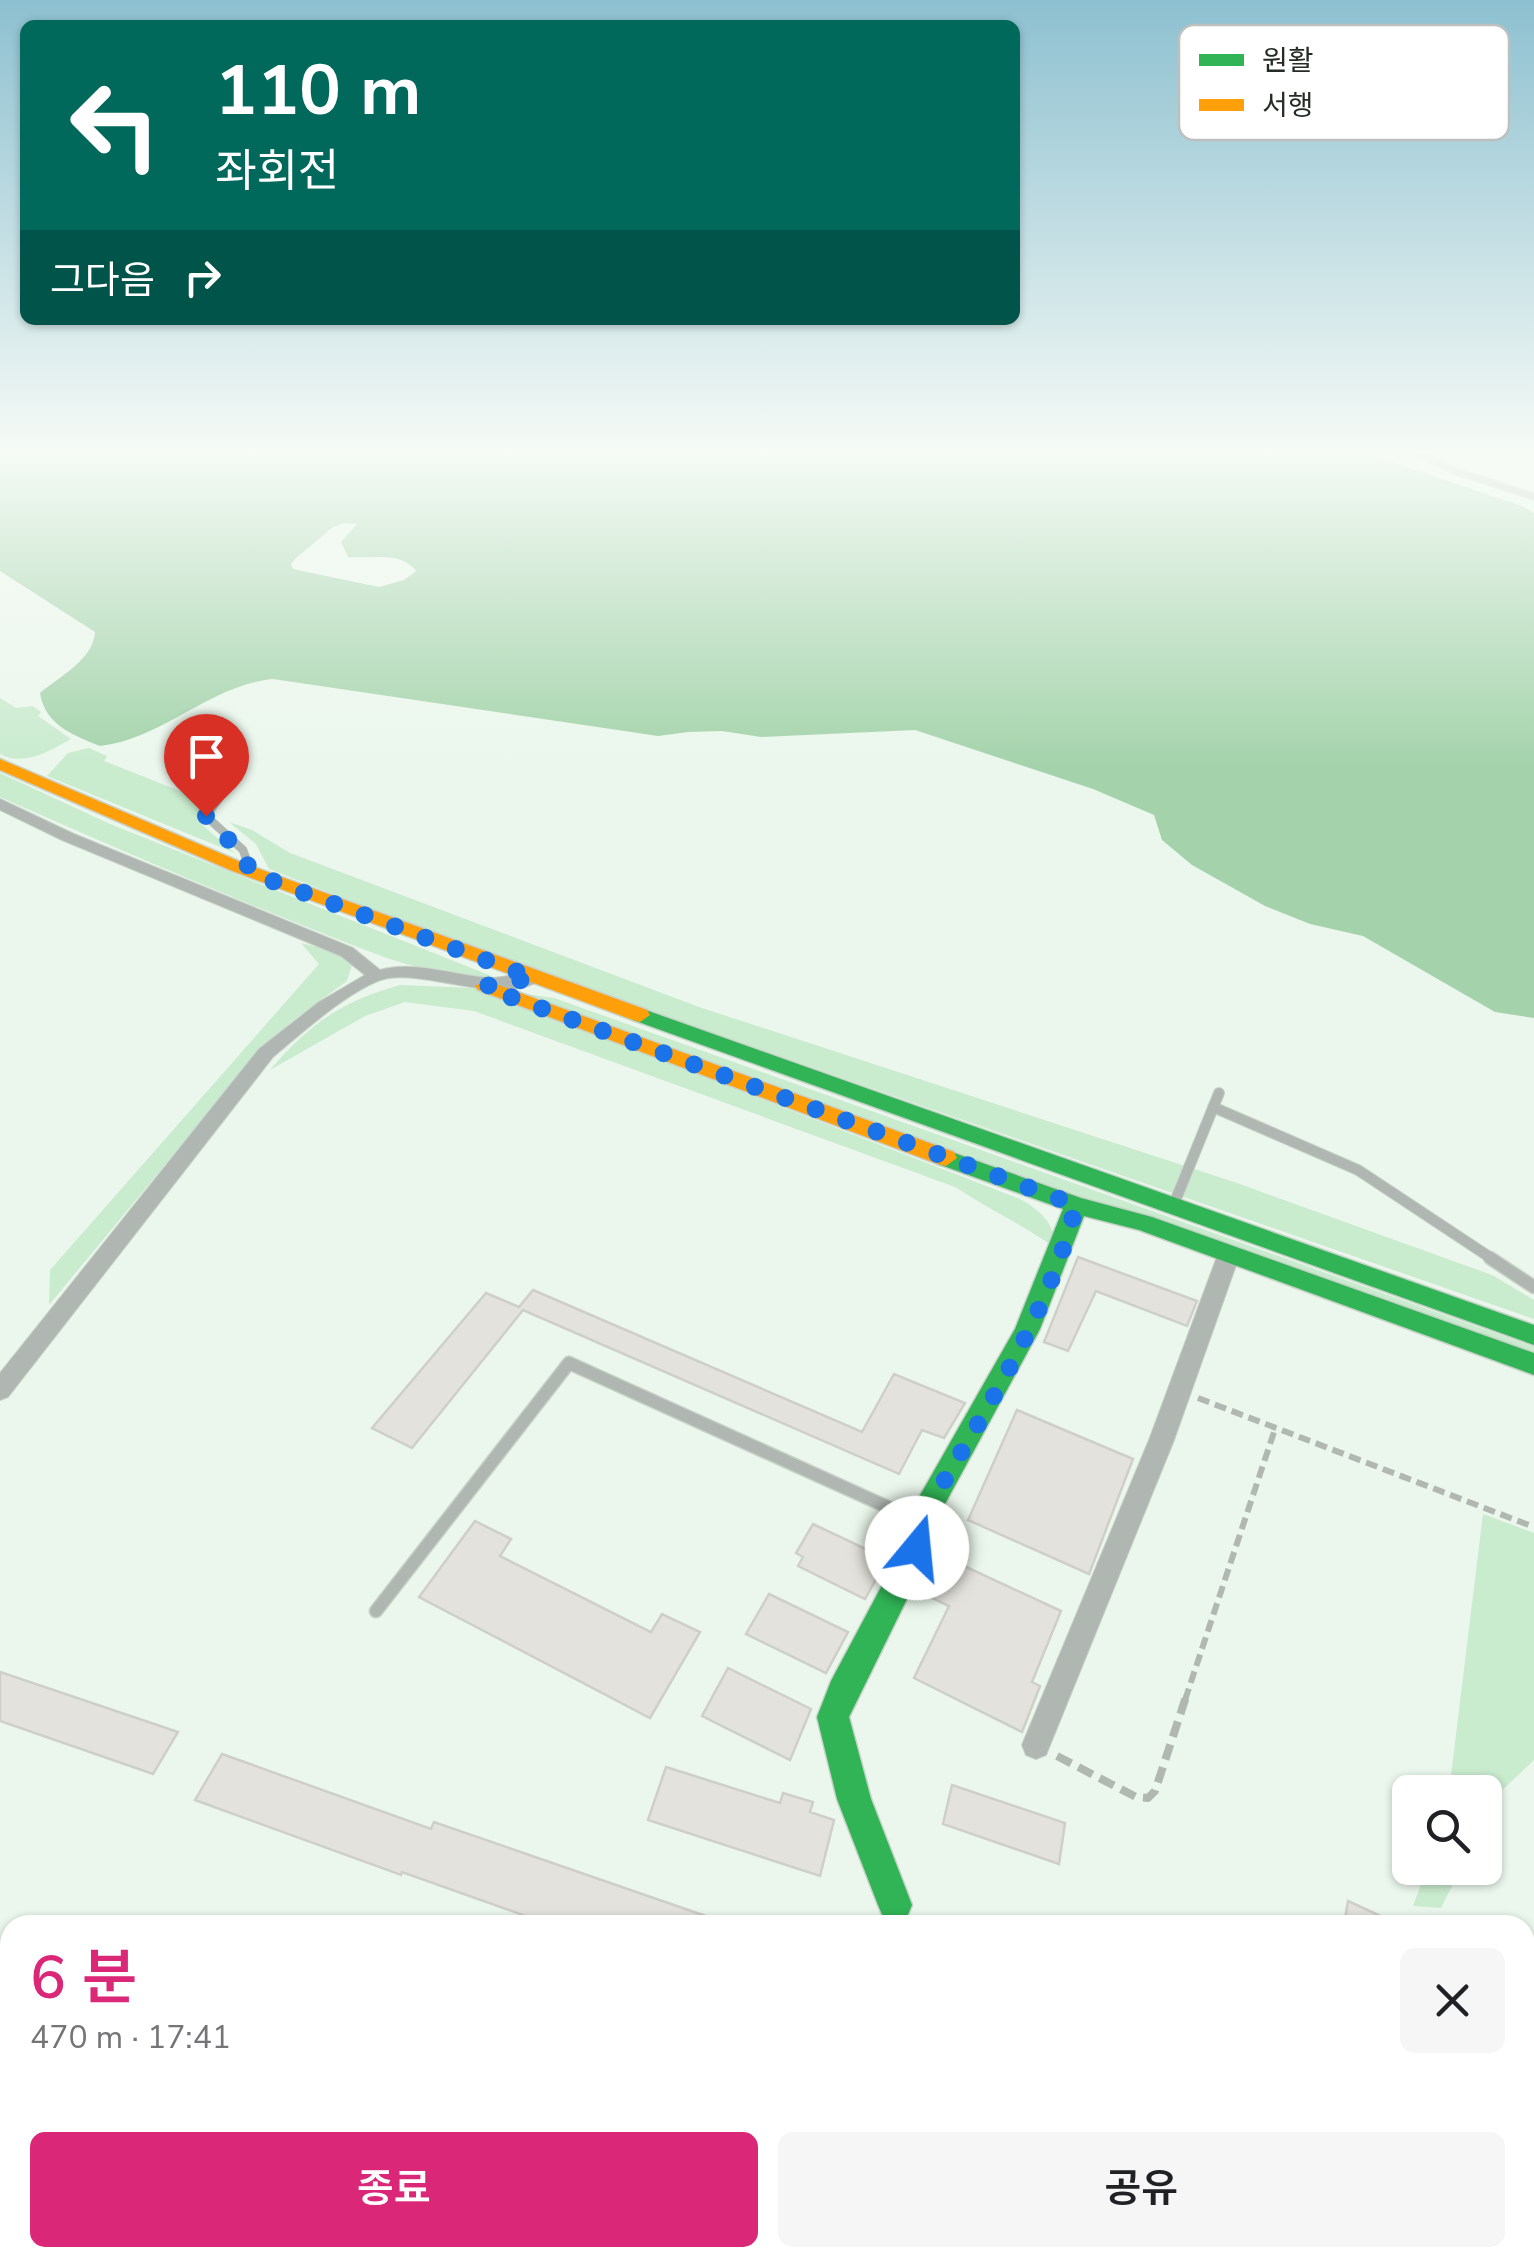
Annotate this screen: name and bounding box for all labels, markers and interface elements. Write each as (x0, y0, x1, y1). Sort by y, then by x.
legend (1179, 25, 1509, 140)
text: 원활 (1262, 42, 1314, 80)
text: 110 m (215, 43, 421, 139)
icon: left (50, 60, 180, 190)
text: 서행 (1262, 87, 1314, 125)
text: 좌회전 (215, 141, 339, 202)
icon: right (175, 250, 230, 305)
text: 그다음 (50, 255, 155, 306)
pin (164, 714, 249, 817)
icon: arrive (179, 729, 234, 784)
position arrow (865, 1496, 969, 1600)
map controls (1392, 1775, 1502, 1885)
button: search (1392, 1775, 1502, 1885)
text: 6 분 (30, 1937, 137, 2019)
button: close (1400, 1948, 1505, 2053)
text: 470 m · 17:41 (30, 2016, 231, 2059)
button: 종료 (30, 2132, 758, 2247)
button: 공유 (778, 2132, 1505, 2247)

